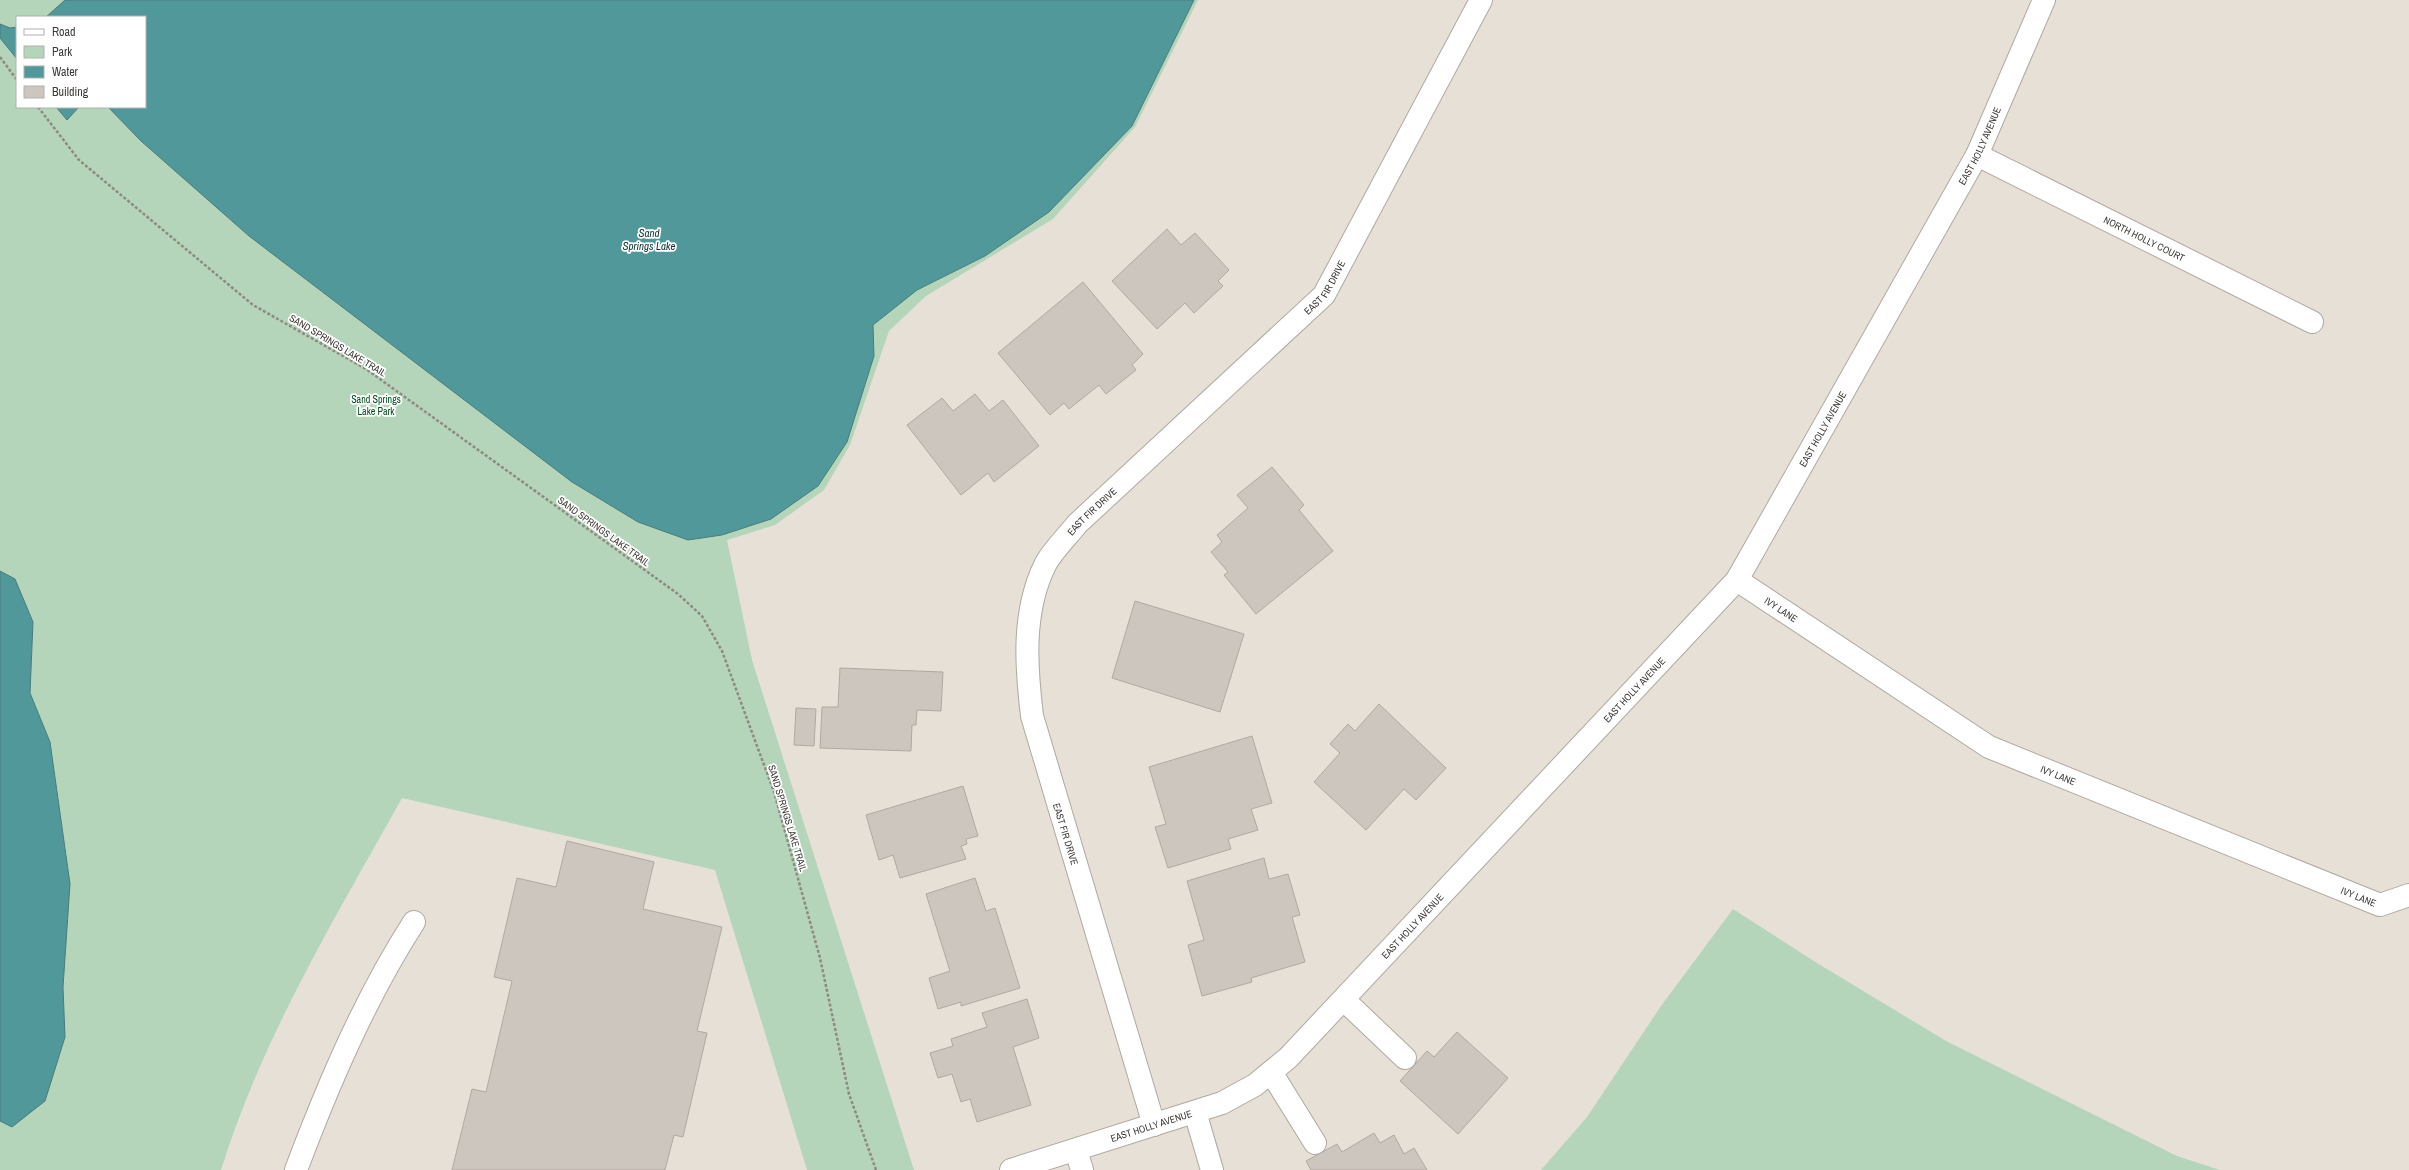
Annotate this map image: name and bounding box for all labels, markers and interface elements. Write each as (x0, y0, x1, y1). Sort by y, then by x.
legend (16, 16, 146, 108)
text: Road (52, 24, 76, 40)
text: Park (52, 44, 72, 60)
text: Water (52, 64, 79, 80)
text: Building (52, 84, 89, 100)
street label: EAST HOLLY AVENUE (1956, 105, 2004, 187)
street label: NORTH HOLLY COURT (2101, 213, 2187, 265)
water label: Sand Springs Lake (622, 226, 676, 253)
street label: EAST FIR DRIVE (1301, 258, 1348, 318)
street label: SAND SPRINGS LAKE TRAIL (287, 311, 389, 380)
street label: EAST HOLLY AVENUE (1796, 389, 1849, 469)
park label: Sand Springs Lake Park (351, 393, 401, 418)
street label: EAST FIR DRIVE (1064, 485, 1120, 538)
street label: SAND SPRINGS LAKE TRAIL (555, 494, 653, 569)
street label: IVY LANE (1762, 594, 1800, 625)
street label: EAST HOLLY AVENUE (1601, 655, 1668, 725)
street label: SAND SPRINGS LAKE TRAIL (765, 763, 810, 873)
street label: IVY LANE (2039, 763, 2078, 788)
street label: EAST FIR DRIVE (1050, 802, 1081, 867)
street label: IVY LANE (2339, 884, 2378, 910)
street label: EAST HOLLY AVENUE (1379, 891, 1446, 961)
street label: EAST HOLLY AVENUE (1109, 1107, 1194, 1145)

